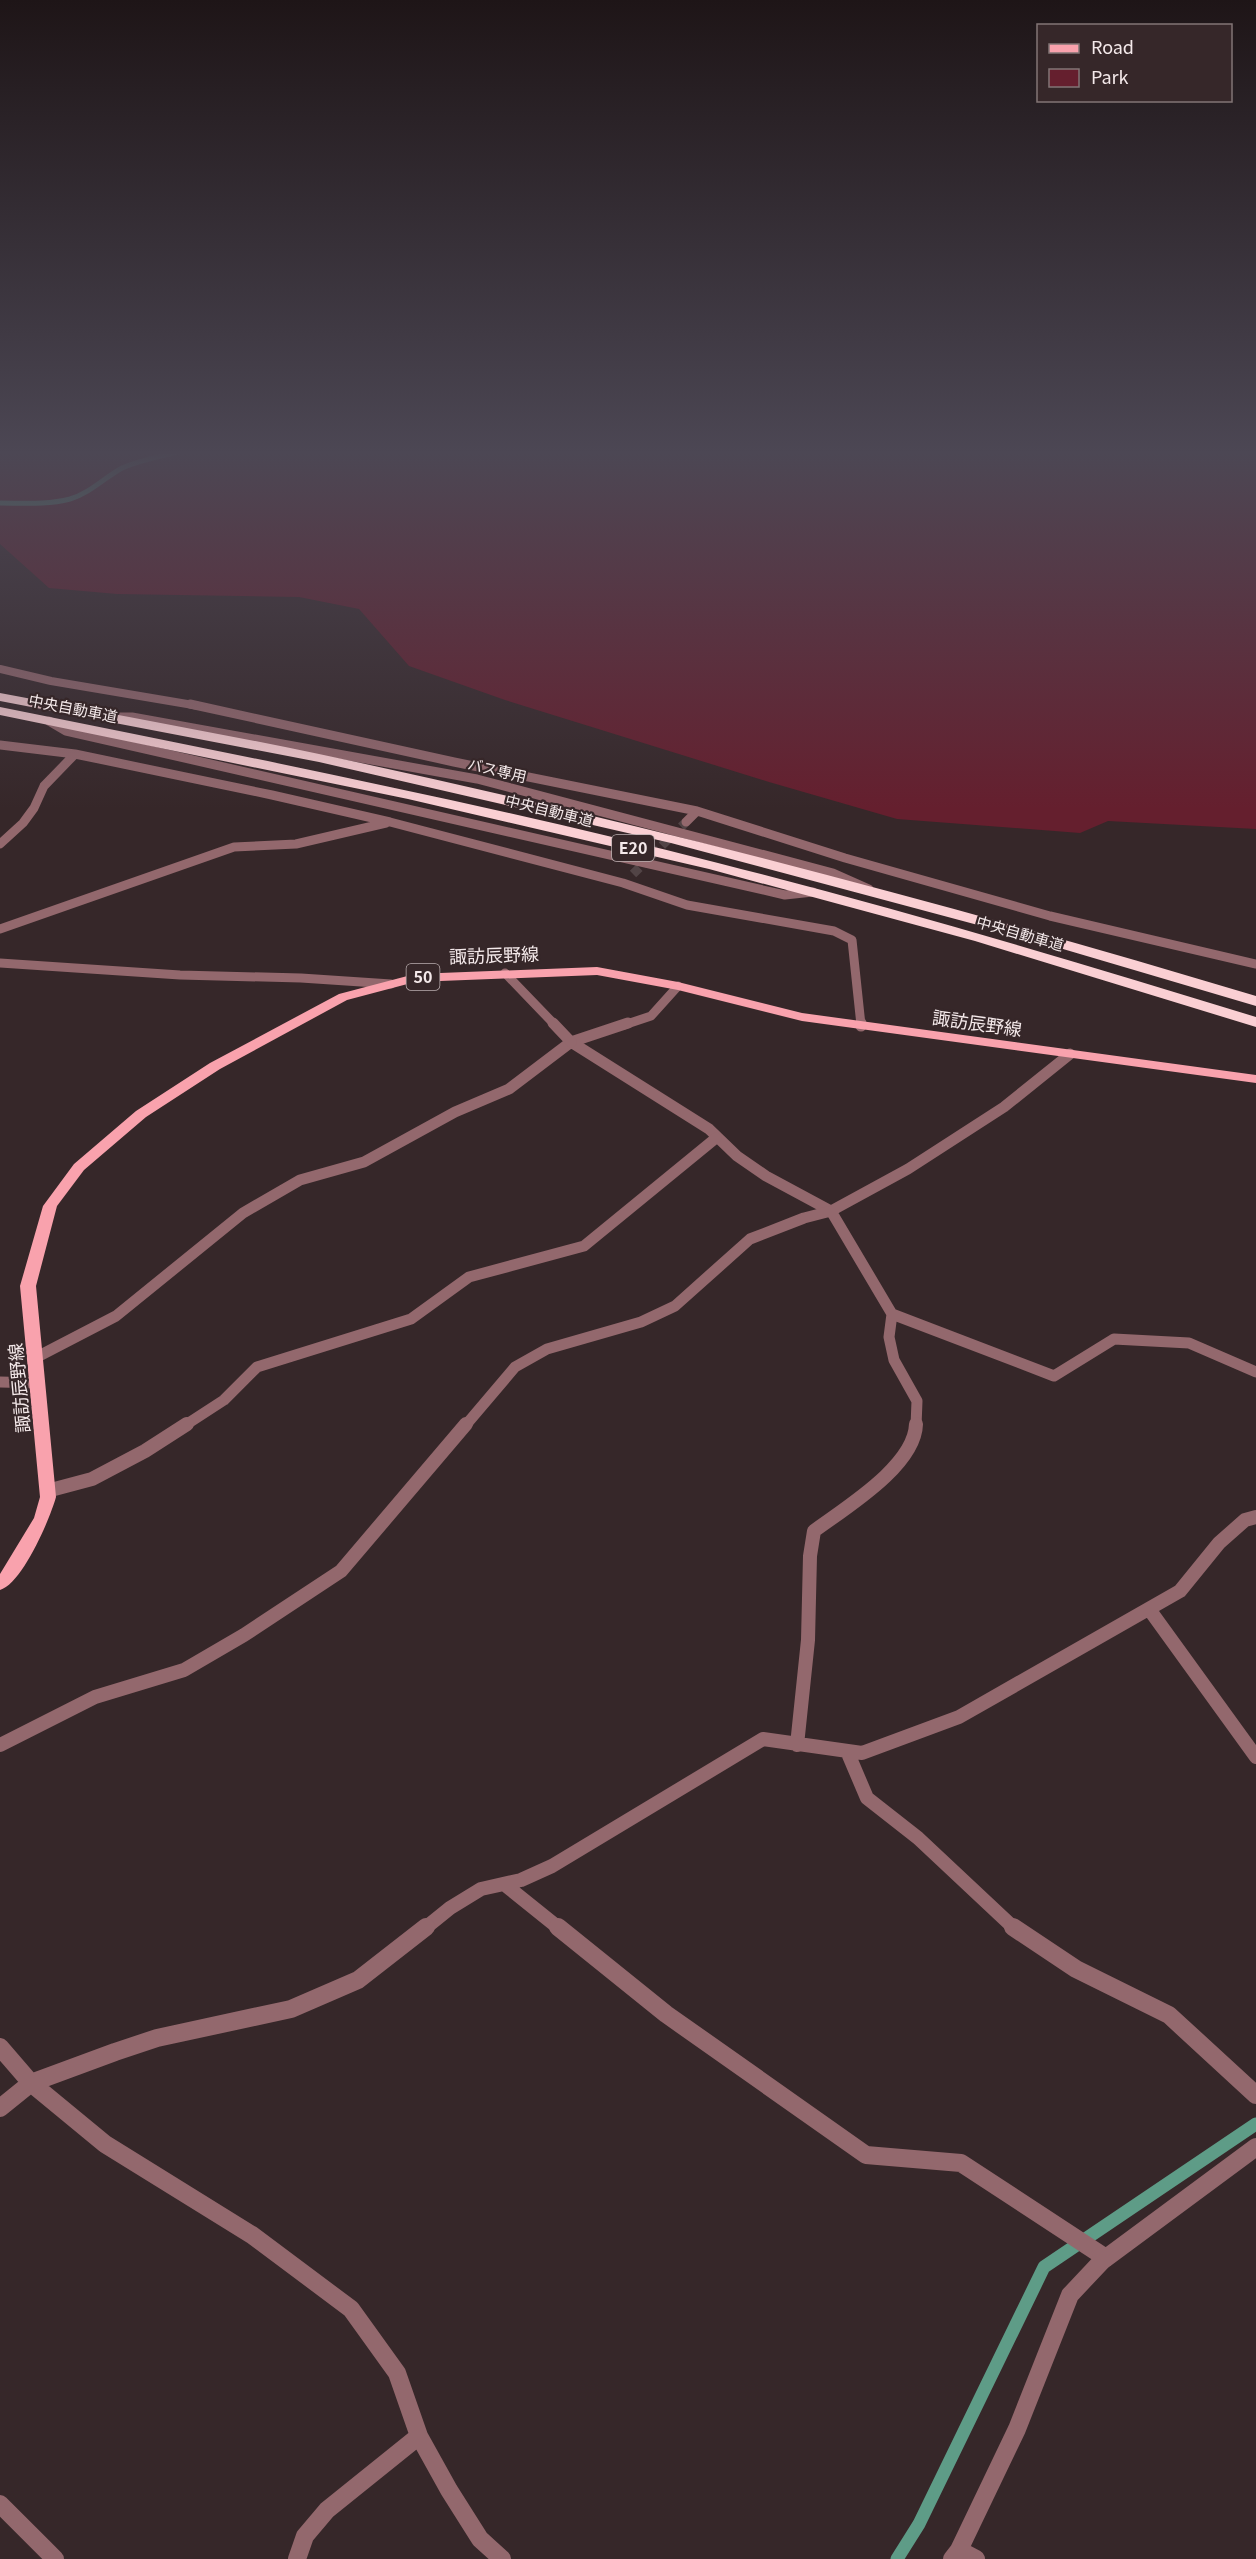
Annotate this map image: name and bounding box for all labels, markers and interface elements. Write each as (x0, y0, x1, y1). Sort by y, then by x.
legend (1037, 24, 1232, 102)
text: Road (1091, 33, 1134, 59)
text: Park (1091, 63, 1129, 89)
street label: 中央自動車道 (27, 689, 119, 726)
street label: バス専用 (466, 753, 529, 787)
street label: 中央自動車道 (503, 788, 596, 831)
road number: E20 (612, 835, 654, 861)
street label: 中央自動車道 (974, 910, 1067, 955)
street label: 諏訪辰野線 (449, 939, 539, 969)
road number: 50 (406, 964, 440, 990)
street label: 諏訪辰野線 (931, 1003, 1024, 1041)
street label: 諏訪辰野線 (1, 1342, 35, 1434)

